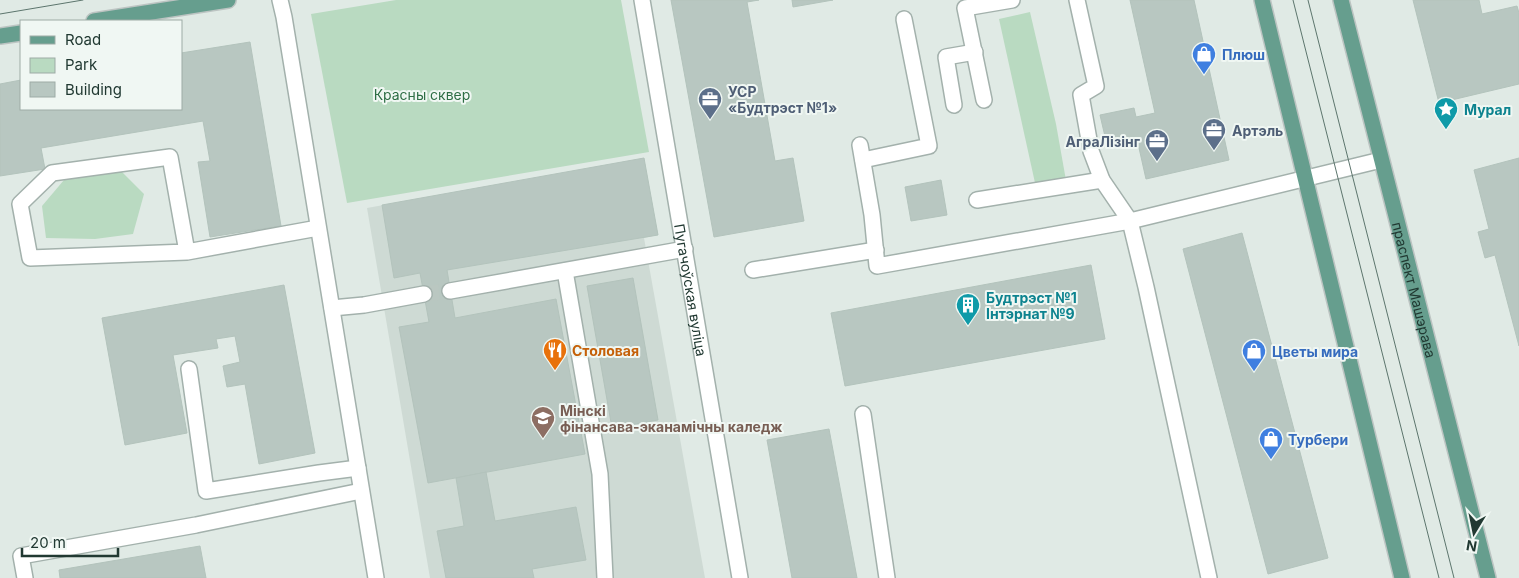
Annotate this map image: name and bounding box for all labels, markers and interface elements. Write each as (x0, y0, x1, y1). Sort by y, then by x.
legend (20, 20, 182, 110)
text: Road (65, 30, 101, 49)
shop icon: Плюш (1191, 41, 1217, 75)
place label: Плюш (1222, 46, 1265, 63)
text: Park (65, 55, 98, 74)
text: Building (65, 80, 122, 99)
place label: УСР «Будтрэст №1» (728, 83, 837, 116)
park label: Красны сквер (374, 86, 470, 103)
office icon: УСР «Будтрэст №1» (697, 86, 723, 120)
place icon: Мурал (1433, 96, 1459, 130)
place label: Мурал (1464, 101, 1511, 118)
office icon: Артэль (1201, 117, 1227, 151)
place label: Артэль (1232, 122, 1283, 139)
office icon: АграЛізінг (1144, 128, 1170, 162)
place label: АграЛізінг (1066, 133, 1141, 150)
street label: праспект Машэрава (1389, 220, 1440, 360)
street label: Пугачоўская вуліца (672, 222, 711, 357)
place label: Будтрэст №1 Інтэрнат №9 (986, 289, 1077, 322)
building icon: Будтрэст №1 Інтэрнат №9 (955, 292, 981, 326)
restaurant icon: Столовая (542, 337, 568, 371)
shop icon: Цветы мира (1241, 338, 1267, 372)
place label: Столовая (572, 342, 639, 359)
place label: Цветы мира (1272, 343, 1358, 360)
place label: Мінскі фінансава-эканамічны каледж (560, 402, 782, 435)
school or university icon: Мінскі фінансава-эканамічны каледж (530, 405, 556, 439)
shop icon: Турбери (1258, 426, 1284, 460)
place label: Турбери (1288, 431, 1348, 448)
north arrow (1449, 508, 1499, 558)
scale bar (22, 526, 119, 558)
text: 20 m (30, 533, 66, 552)
text: N (1465, 537, 1478, 556)

